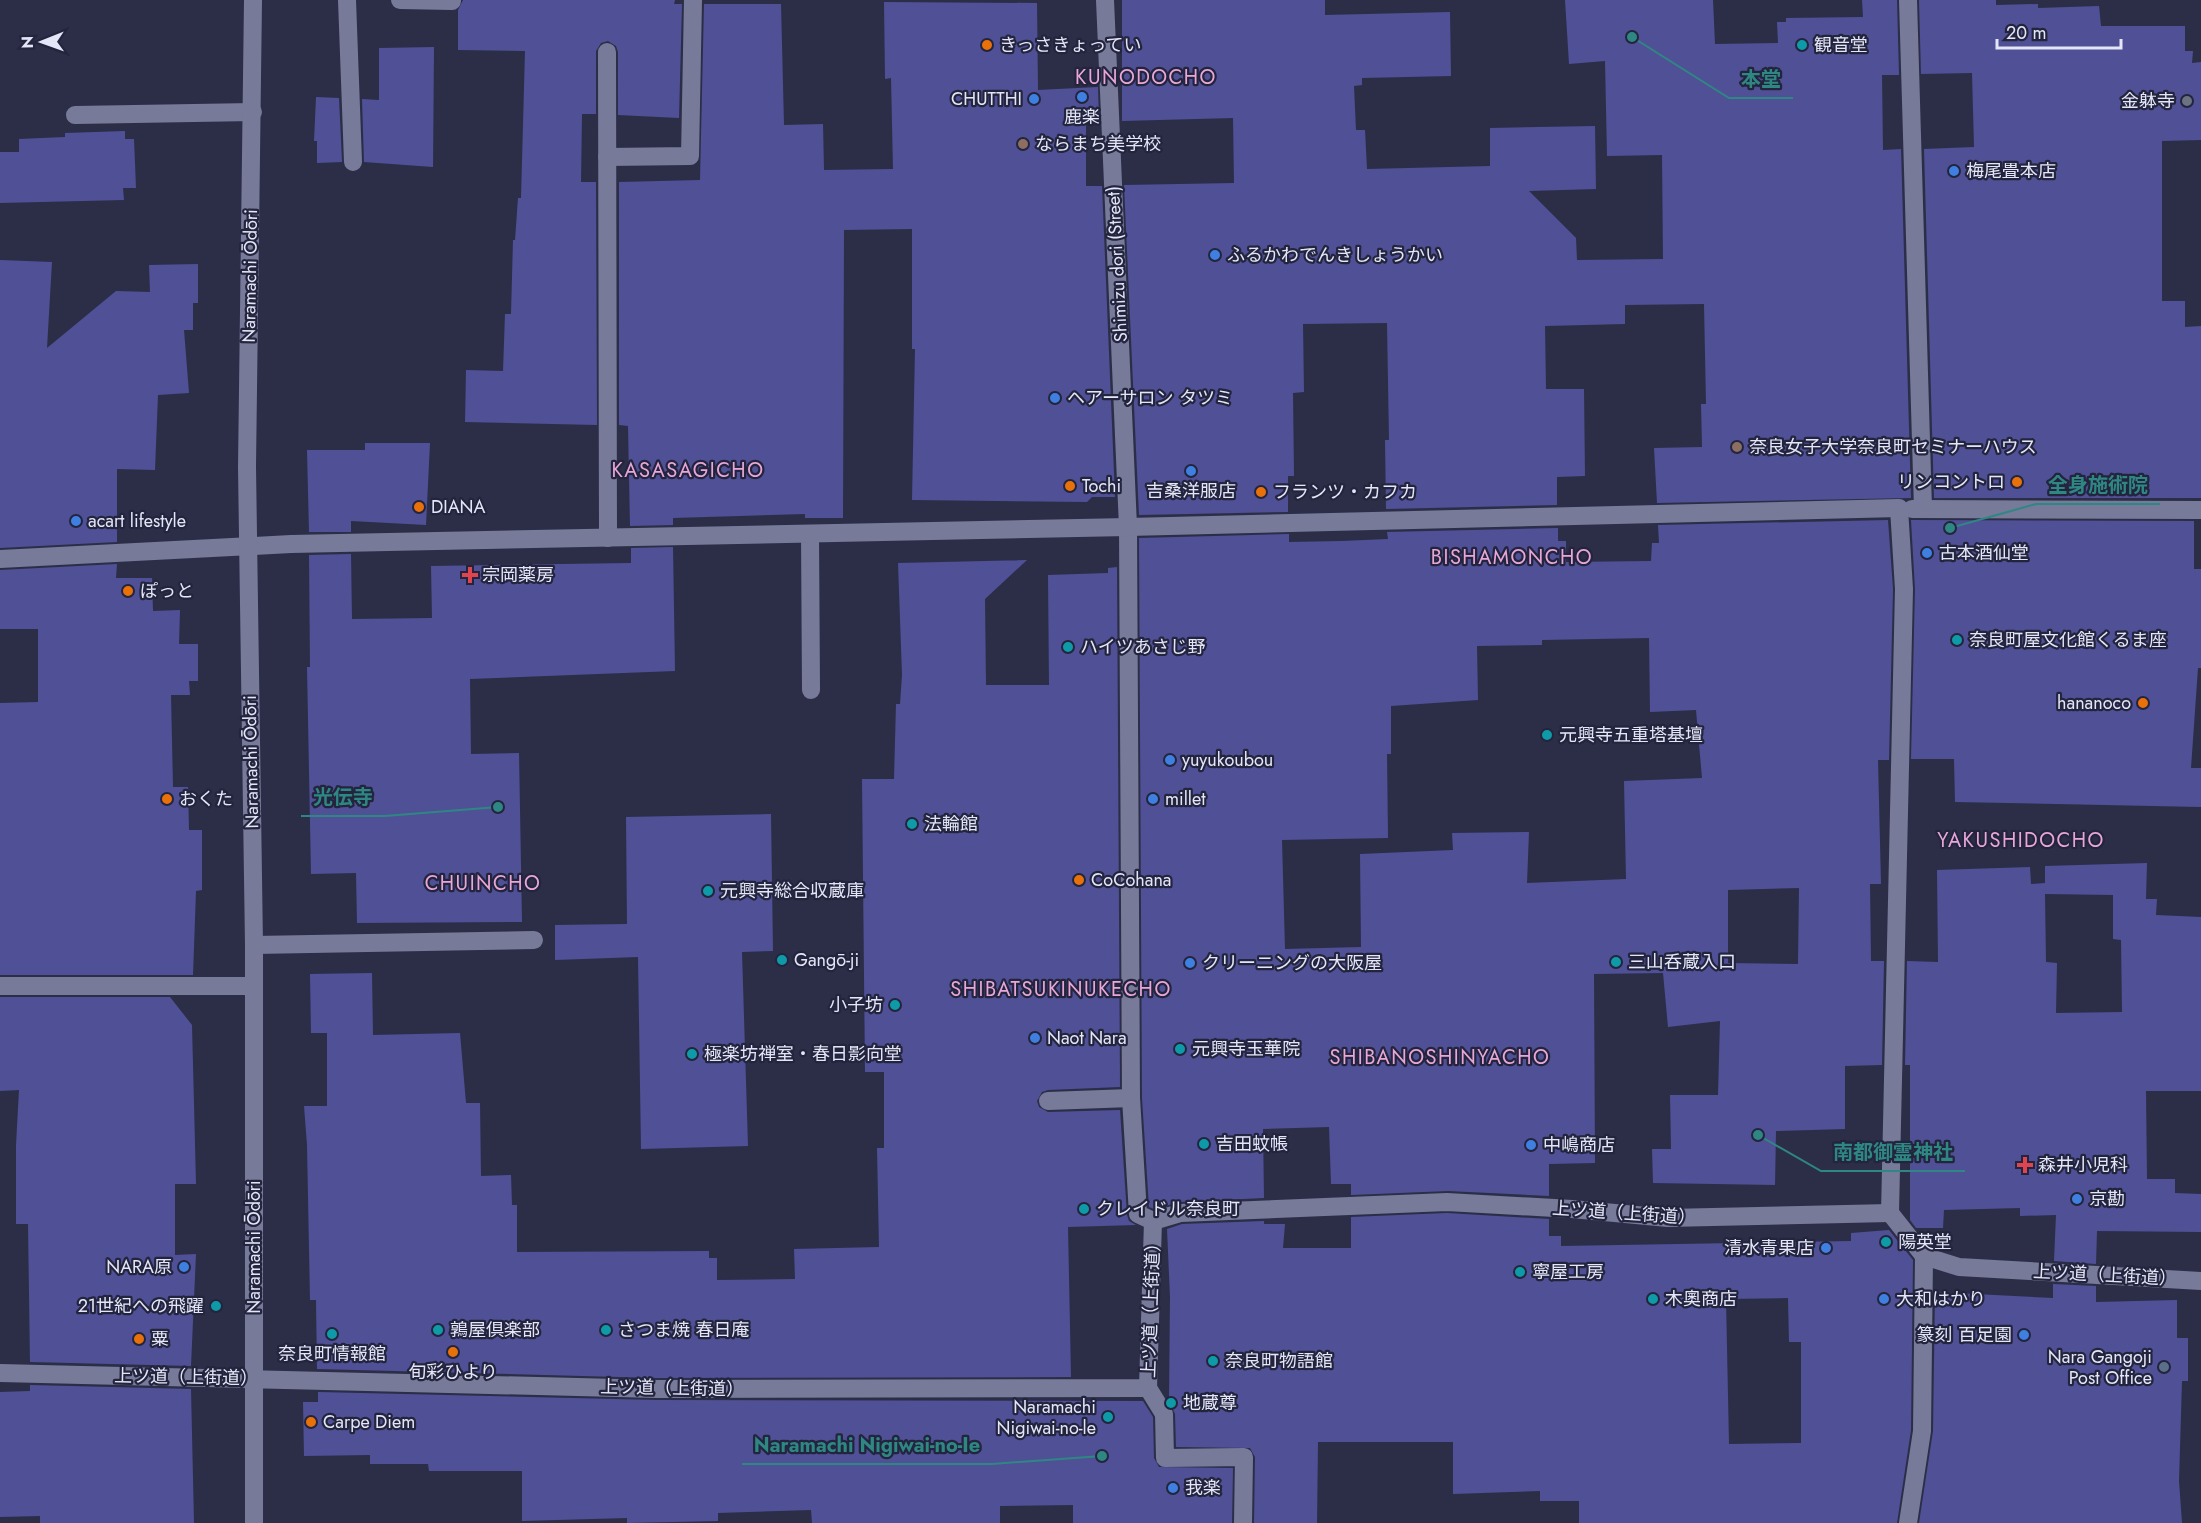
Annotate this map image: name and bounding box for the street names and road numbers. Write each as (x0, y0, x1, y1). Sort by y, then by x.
street label: Shimizu dori (Street) (1100, 185, 1134, 343)
street label: Naramachi Ōdōri (236, 209, 264, 343)
street label: Naramachi Ōdōri (237, 695, 265, 829)
street label: Naramachi Ōdōri (241, 1180, 267, 1314)
street label: 上ツ道（上街道） (1551, 1195, 1697, 1231)
street label: 上ツ道（上街道） (1135, 1234, 1167, 1378)
street label: 上ツ道（上街道） (2032, 1258, 2178, 1292)
street label: 上ツ道（上街道） (114, 1363, 258, 1391)
street label: 上ツ道（上街道） (600, 1374, 744, 1402)

